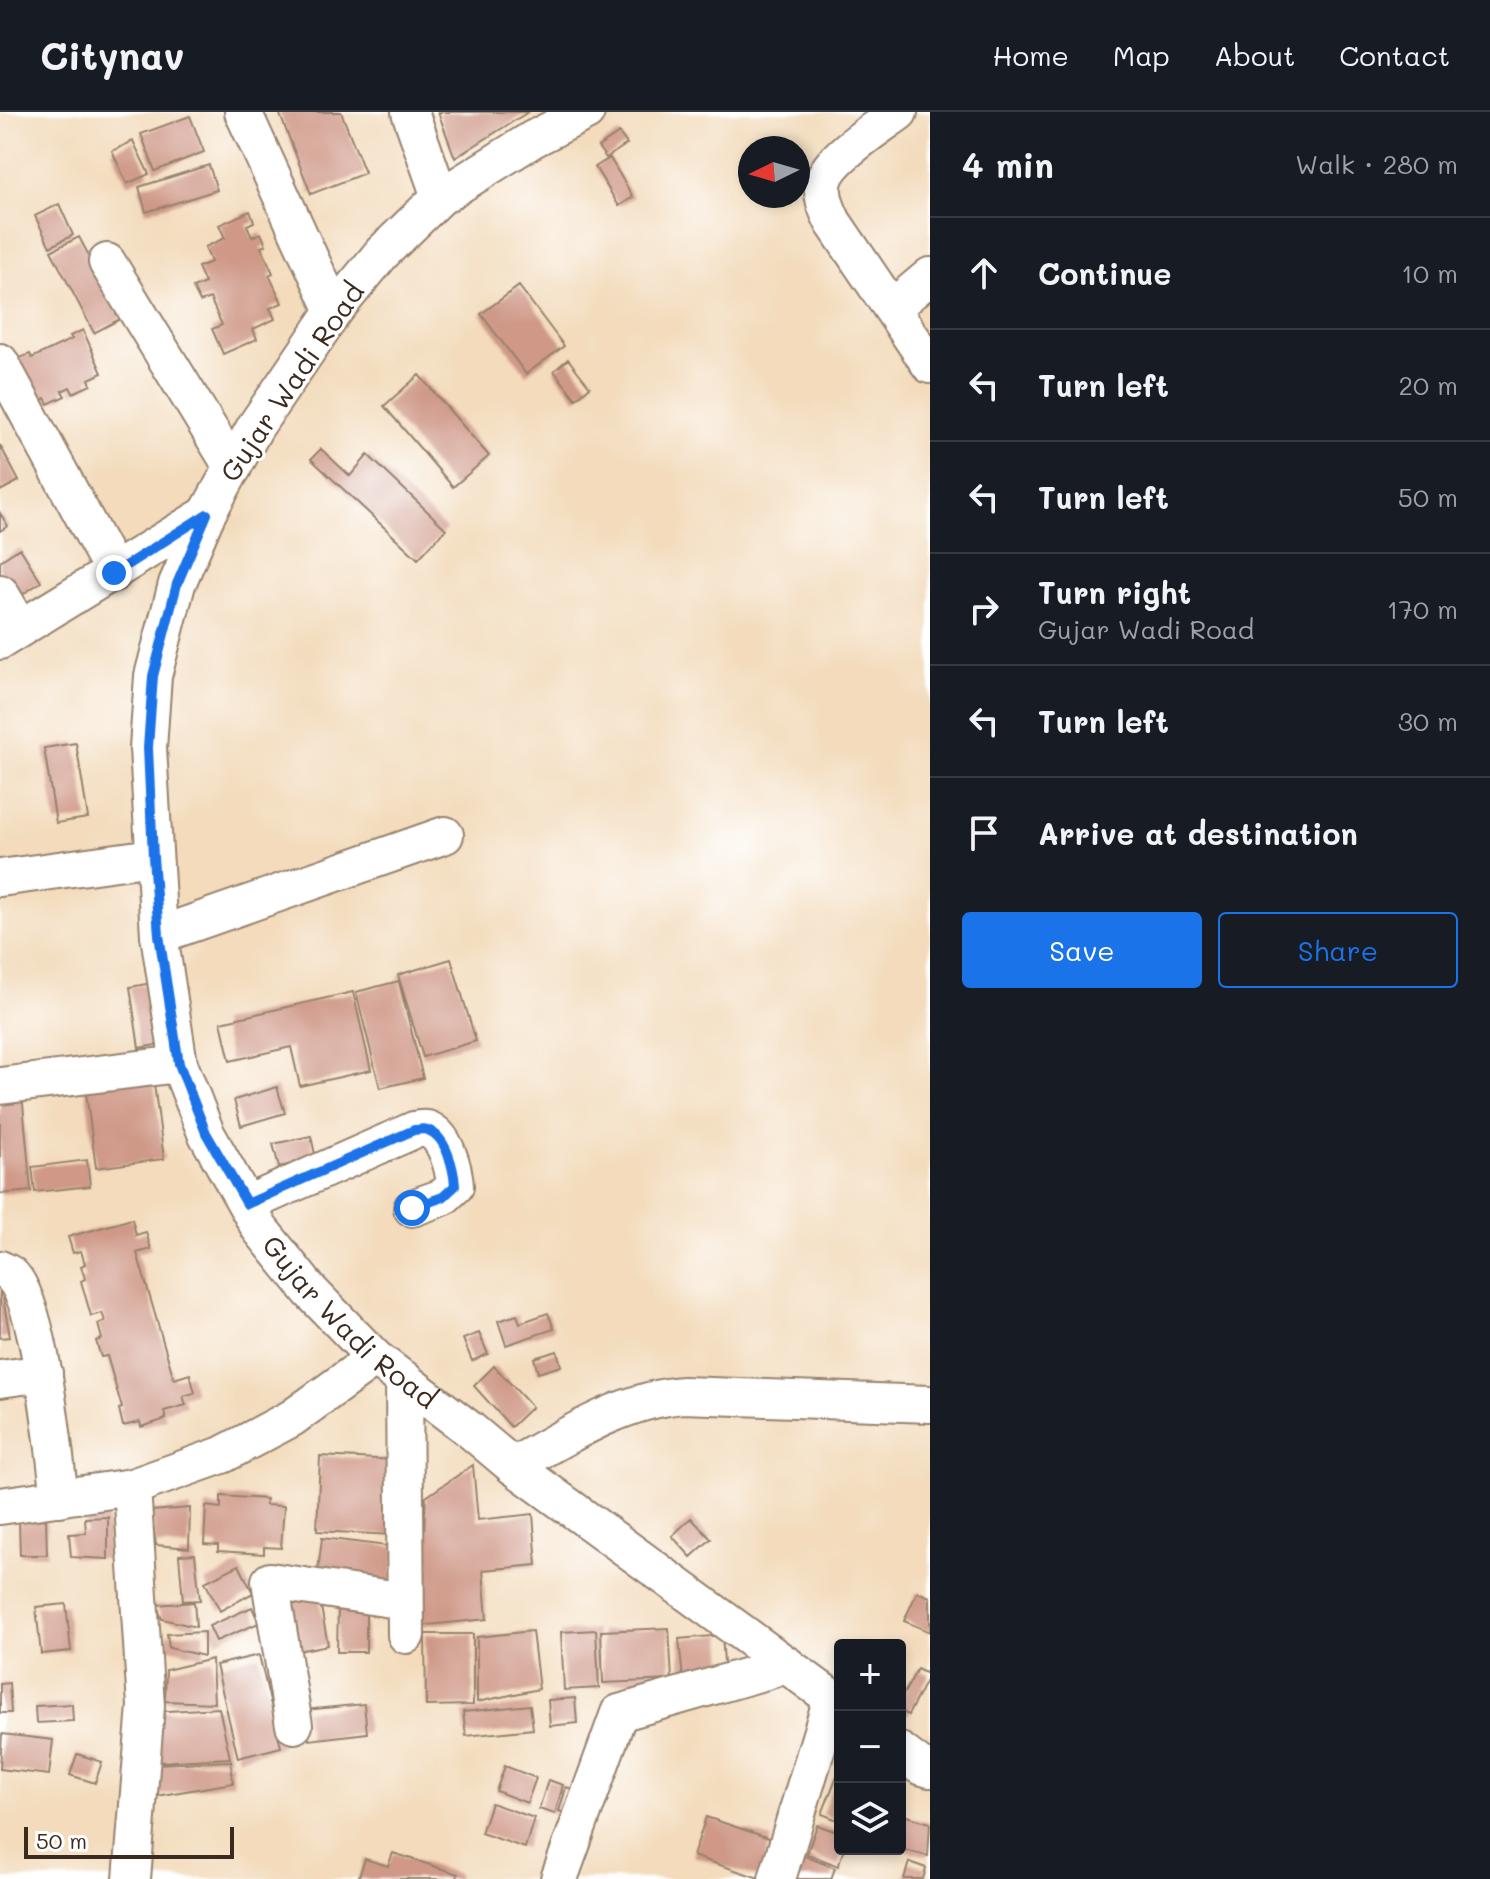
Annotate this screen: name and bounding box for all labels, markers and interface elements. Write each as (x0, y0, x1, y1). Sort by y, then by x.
text: Citynav (40, 30, 184, 80)
text: Home (993, 37, 1069, 73)
text: Map (1113, 37, 1170, 73)
text: About (1214, 37, 1295, 73)
text: Contact (1339, 37, 1450, 73)
north arrow (738, 136, 810, 208)
text: 4 min (962, 142, 1054, 187)
text: Walk · 280 m (1295, 147, 1458, 181)
icon: ahead (962, 251, 1006, 295)
text: Continue (1038, 253, 1171, 293)
text: 10 m (1401, 256, 1458, 290)
street label: Gujar Wadi Road (211, 275, 371, 488)
icon: left (962, 363, 1006, 407)
text: Turn left (1038, 365, 1169, 405)
text: 20 m (1398, 368, 1458, 402)
icon: left (962, 475, 1006, 519)
text: Turn left (1038, 477, 1169, 517)
text: 50 m (1398, 480, 1458, 514)
route end (96, 555, 132, 591)
text: Turn right (1038, 572, 1191, 612)
icon: right (962, 587, 1006, 631)
text: 170 m (1387, 592, 1458, 626)
text: Gujar Wadi Road (1038, 612, 1254, 646)
icon: left (962, 699, 1006, 743)
text: Turn left (1038, 701, 1169, 741)
text: 30 m (1398, 704, 1458, 738)
icon: arrive (962, 811, 1006, 855)
text: Arrive at destination (1038, 813, 1358, 853)
button: Save (962, 912, 1202, 988)
button: Share (1218, 912, 1458, 988)
route start (394, 1190, 430, 1226)
street label: Gujar Wadi Road (255, 1227, 445, 1416)
map controls (834, 1639, 906, 1855)
button: + (834, 1639, 906, 1711)
button: − (834, 1711, 906, 1783)
button: layers (834, 1783, 906, 1855)
scale bar (24, 1823, 234, 1859)
text: 50 m (36, 1826, 87, 1855)

